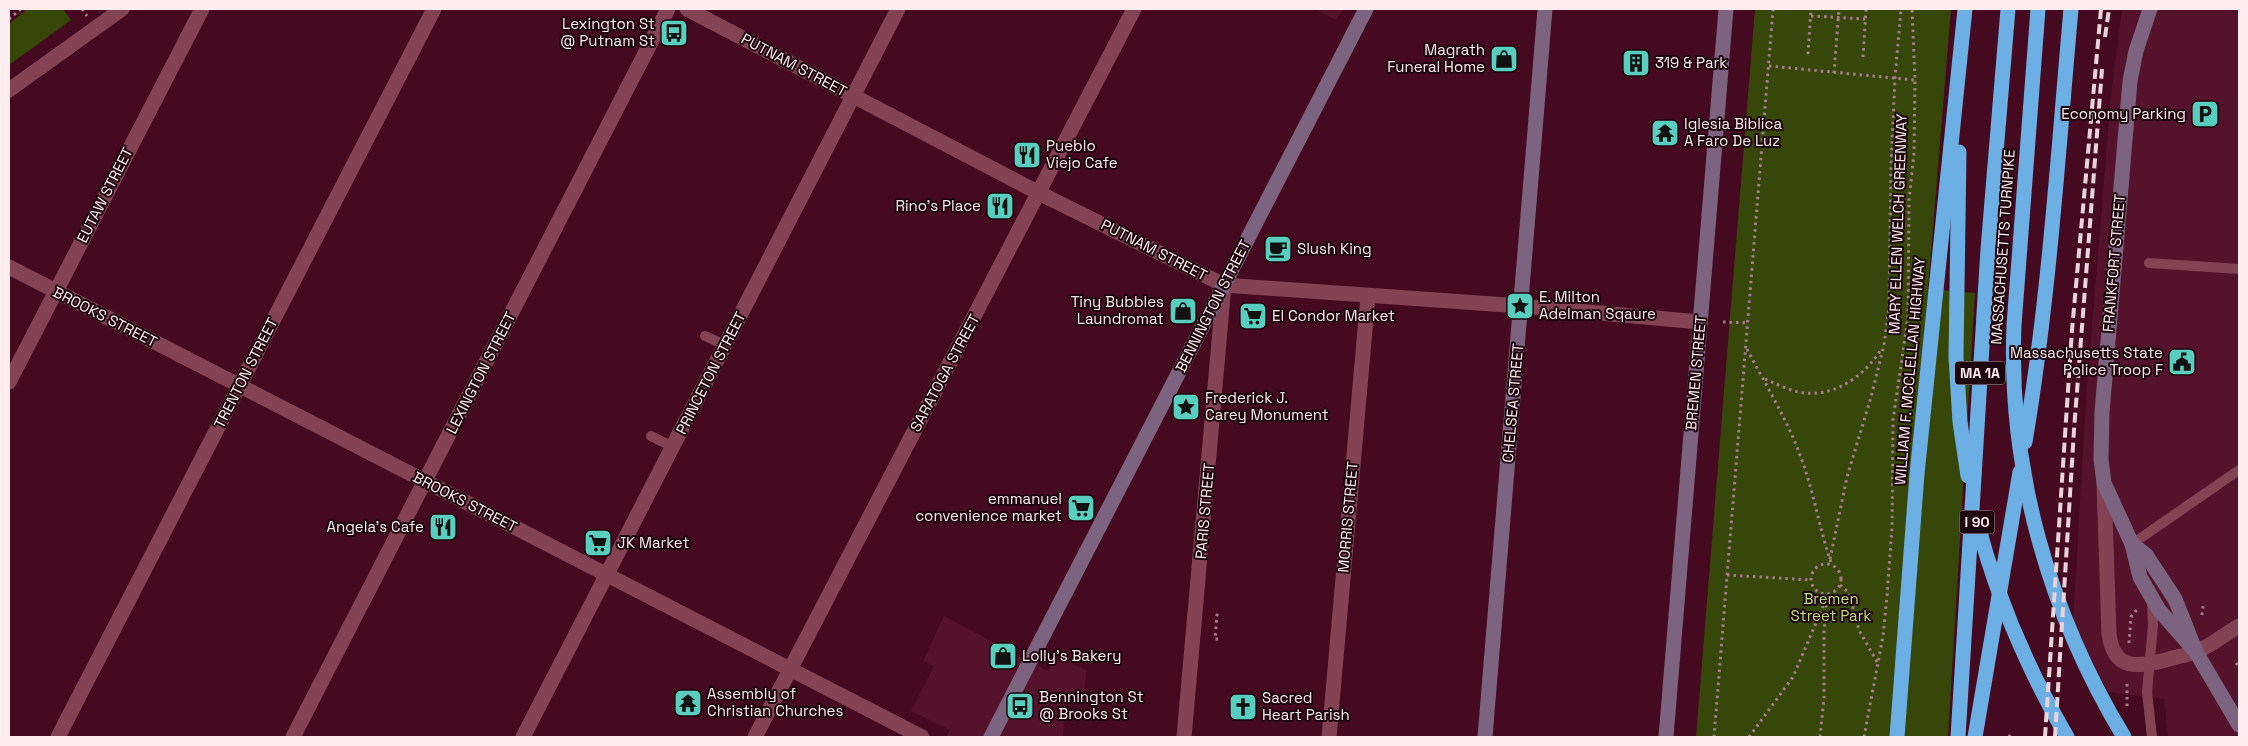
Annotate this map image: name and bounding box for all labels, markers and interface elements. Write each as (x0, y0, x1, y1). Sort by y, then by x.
place label: Lexington St @ Putnam St (560, 14, 655, 50)
bus stop icon: Lexington St @ Putnam St (659, 18, 689, 48)
street label: PUTNAM STREET (738, 29, 850, 100)
place label: Magrath Funeral Home (1387, 40, 1485, 76)
shop icon: Magrath Funeral Home (1489, 44, 1519, 74)
building icon: 319 & Park (1621, 48, 1651, 78)
place label: 319 & Park (1655, 53, 1727, 72)
parking icon: Economy Parking (2190, 99, 2220, 129)
place label: Economy Parking (2061, 104, 2186, 123)
street label: MARY ELLEN WELCH GREENWAY (1884, 113, 1911, 335)
place label: Iglesia Biblica A Faro De Luz (1684, 114, 1782, 150)
temple icon: Iglesia Biblica A Faro De Luz (1650, 118, 1680, 148)
place label: Pueblo Viejo Cafe (1046, 136, 1118, 172)
restaurant icon: Pueblo Viejo Cafe (1012, 140, 1042, 170)
street label: EUTAW STREET (72, 144, 137, 246)
street label: MASSACHUSETTS TURNPIKE (1986, 149, 2019, 345)
restaurant icon: Rino's Place (985, 191, 1015, 221)
street label: FRANKFORT STREET (2098, 193, 2129, 333)
place label: Rino's Place (895, 196, 981, 215)
street label: PUTNAM STREET (1098, 215, 1211, 285)
cafe icon: Slush King (1263, 234, 1293, 264)
street label: BENNINGTON STREET (1171, 236, 1254, 375)
place label: Slush King (1297, 239, 1372, 258)
street label: WILLIAM F. MCCLELLAN HIGHWAY (1890, 256, 1929, 486)
street label: BROOKS STREET (50, 282, 161, 351)
place label: E. Milton Adelman Sqaure (1539, 287, 1656, 323)
place icon: E. Milton Adelman Sqaure (1505, 291, 1535, 321)
place label: Tiny Bubbles Laundromat (1071, 292, 1164, 328)
shop icon: Tiny Bubbles Laundromat (1168, 296, 1198, 326)
supermarket icon: El Condor Market (1238, 301, 1268, 331)
place label: El Condor Market (1272, 306, 1395, 325)
street label: LEXINGTON STREET (442, 308, 520, 437)
street label: PRINCETON STREET (671, 308, 750, 437)
street label: SARATOGA STREET (906, 311, 984, 435)
street label: TRENTON STREET (209, 314, 282, 431)
street label: BREMEN STREET (1681, 314, 1710, 431)
street label: CHELSEA STREET (1498, 342, 1527, 463)
place label: Massachusetts State Police Troop F (2010, 343, 2163, 379)
public building icon: Massachusetts State Police Troop F (2167, 347, 2197, 377)
road number: MA 1A (1955, 362, 2005, 384)
place label: Frederick J. Carey Monument (1205, 388, 1329, 424)
place icon: Frederick J. Carey Monument (1171, 392, 1201, 422)
street label: MORRIS STREET (1333, 460, 1362, 573)
street label: PARIS STREET (1191, 462, 1218, 560)
street label: BROOKS STREET (410, 467, 521, 536)
place label: emmanuel convenience market (915, 489, 1062, 525)
supermarket icon: emmanuel convenience market (1066, 493, 1096, 523)
road number: I 90 (1960, 511, 1994, 534)
restaurant icon: Angela's Cafe (428, 512, 458, 542)
place label: Angela's Cafe (327, 517, 424, 536)
supermarket icon: JK Market (583, 528, 613, 558)
place label: JK Market (617, 533, 689, 552)
park label: Bremen Street Park (1791, 589, 1871, 625)
shop icon: Lolly's Bakery (988, 641, 1018, 671)
place label: Lolly's Bakery (1022, 646, 1121, 665)
place label: Assembly of Christian Churches (707, 684, 843, 720)
place label: Bennington St @ Brooks St (1039, 687, 1144, 723)
temple icon: Assembly of Christian Churches (673, 688, 703, 718)
place label: Sacred Heart Parish (1262, 688, 1350, 724)
bus stop icon: Bennington St @ Brooks St (1005, 691, 1035, 721)
church icon: Sacred Heart Parish (1228, 692, 1258, 722)

